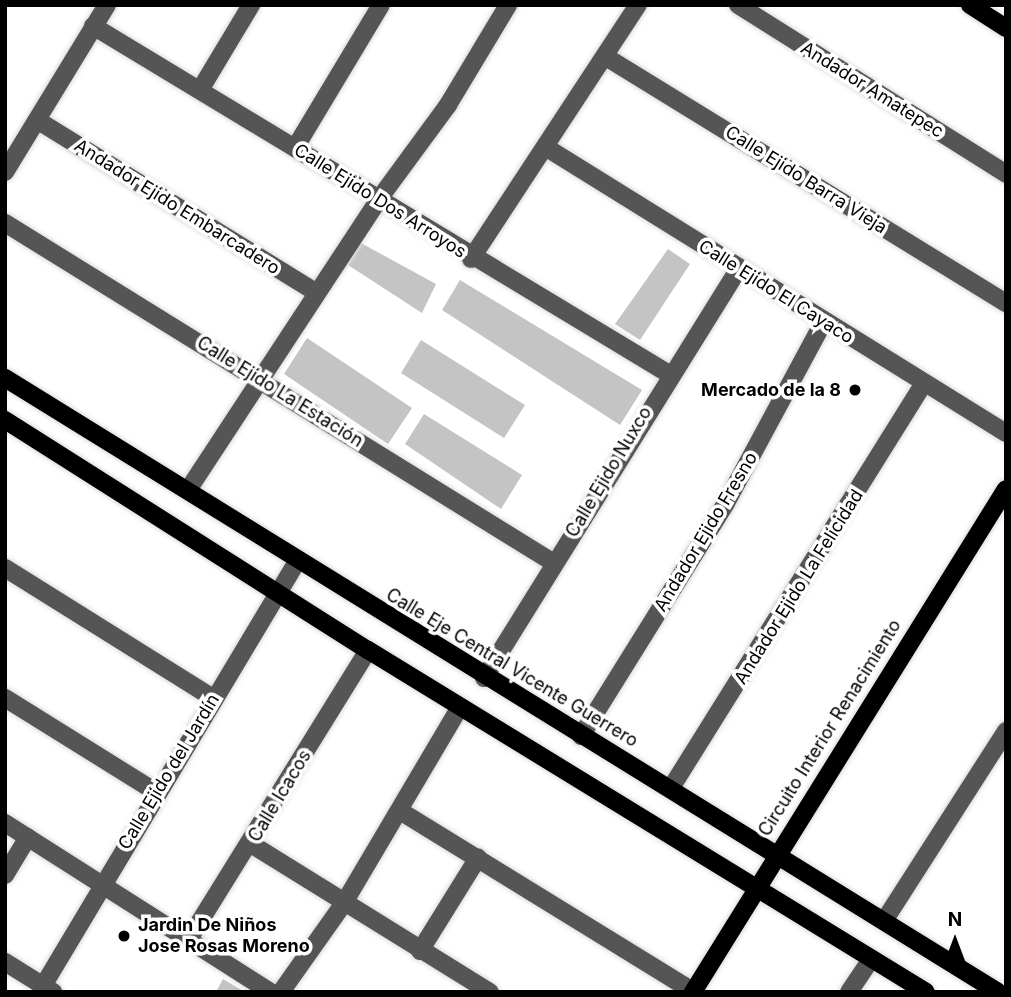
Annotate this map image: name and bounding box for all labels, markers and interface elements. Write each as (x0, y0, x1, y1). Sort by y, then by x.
street label: Andador Amatepec (797, 37, 947, 143)
street label: Calle Ejido Barra Vieja (721, 121, 891, 239)
street label: Andador Ejido Embarcadero (70, 135, 284, 279)
street label: Calle Ejido Dos Arroyos (290, 139, 470, 263)
street label: Calle Ejido El Cayaco (695, 236, 857, 348)
street label: Calle Ejido La Estación (193, 332, 367, 452)
place label: Mercado de la 8 (701, 379, 841, 401)
marker: Mercado de la 8 (847, 382, 863, 398)
street label: Calle Ejido Nuxco (561, 403, 657, 541)
street label: Andador Ejido Fresno (650, 448, 762, 616)
street label: Andador Ejido La Felicidad (730, 486, 868, 688)
street label: Calle Eje Central Vicente Guerrero (382, 584, 642, 752)
street label: Circuito Interior Renacimiento (754, 616, 906, 840)
street label: Calle Ejido del Jardín (114, 690, 224, 854)
street label: Calle Icacos (244, 746, 316, 846)
north arrow (920, 906, 990, 976)
text: N (948, 908, 962, 931)
place label: Jardin De Niños Jose Rosas Moreno (138, 915, 310, 958)
marker: Jardin De Niños Jose Rosas Moreno (116, 928, 132, 944)

